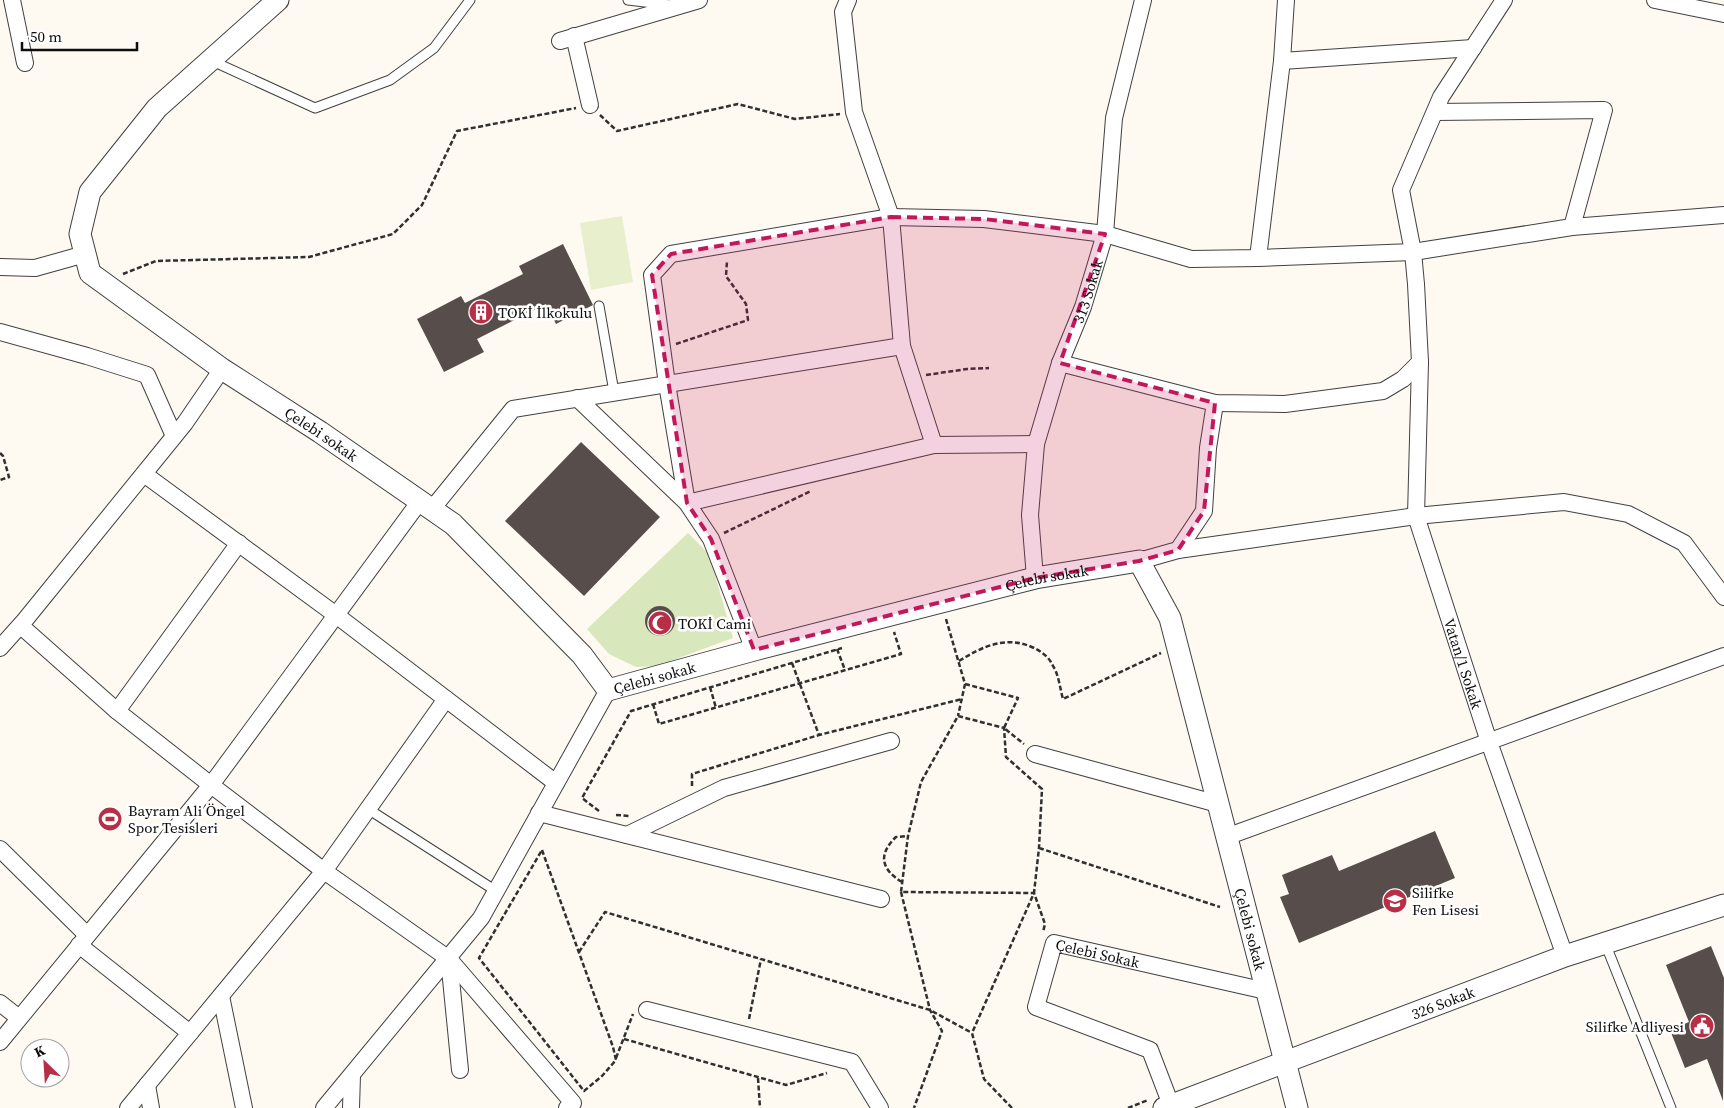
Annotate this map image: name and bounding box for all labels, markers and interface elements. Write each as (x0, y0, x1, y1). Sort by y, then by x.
scale bar (22, 20, 138, 52)
text: 50 m (30, 26, 62, 47)
street label: 313 Sokak (1067, 256, 1108, 326)
building icon: TOKİ İlkokulu (468, 299, 494, 325)
place label: TOKİ İlkokulu (498, 302, 593, 323)
street label: Çelebi sokak (281, 402, 363, 466)
street label: Çelebi sokak (1003, 559, 1090, 596)
mosque icon: TOKİ Cami (647, 610, 673, 636)
place label: TOKİ Cami (678, 613, 751, 634)
street label: Vatan/1 Sokak (1439, 616, 1488, 712)
street label: Çelebi sokak (611, 656, 699, 699)
place label: Bayram Ali Öngel Spor Tesisleri (128, 800, 246, 838)
sports icon: Bayram Ali Öngel Spor Tesisleri (97, 806, 123, 832)
place label: Silifke Fen Lisesi (1412, 882, 1479, 920)
street label: Çelebi sokak (1230, 886, 1272, 973)
school or university icon: Silifke Fen Lisesi (1382, 888, 1408, 914)
street label: Çelebi Sokak (1054, 933, 1142, 973)
street label: 326 Sokak (1408, 981, 1478, 1024)
public building icon: Silifke Adliyesi (1689, 1013, 1715, 1039)
place label: Silifke Adliyesi (1586, 1016, 1684, 1037)
north arrow (20, 1038, 70, 1088)
text: K (31, 1040, 48, 1062)

